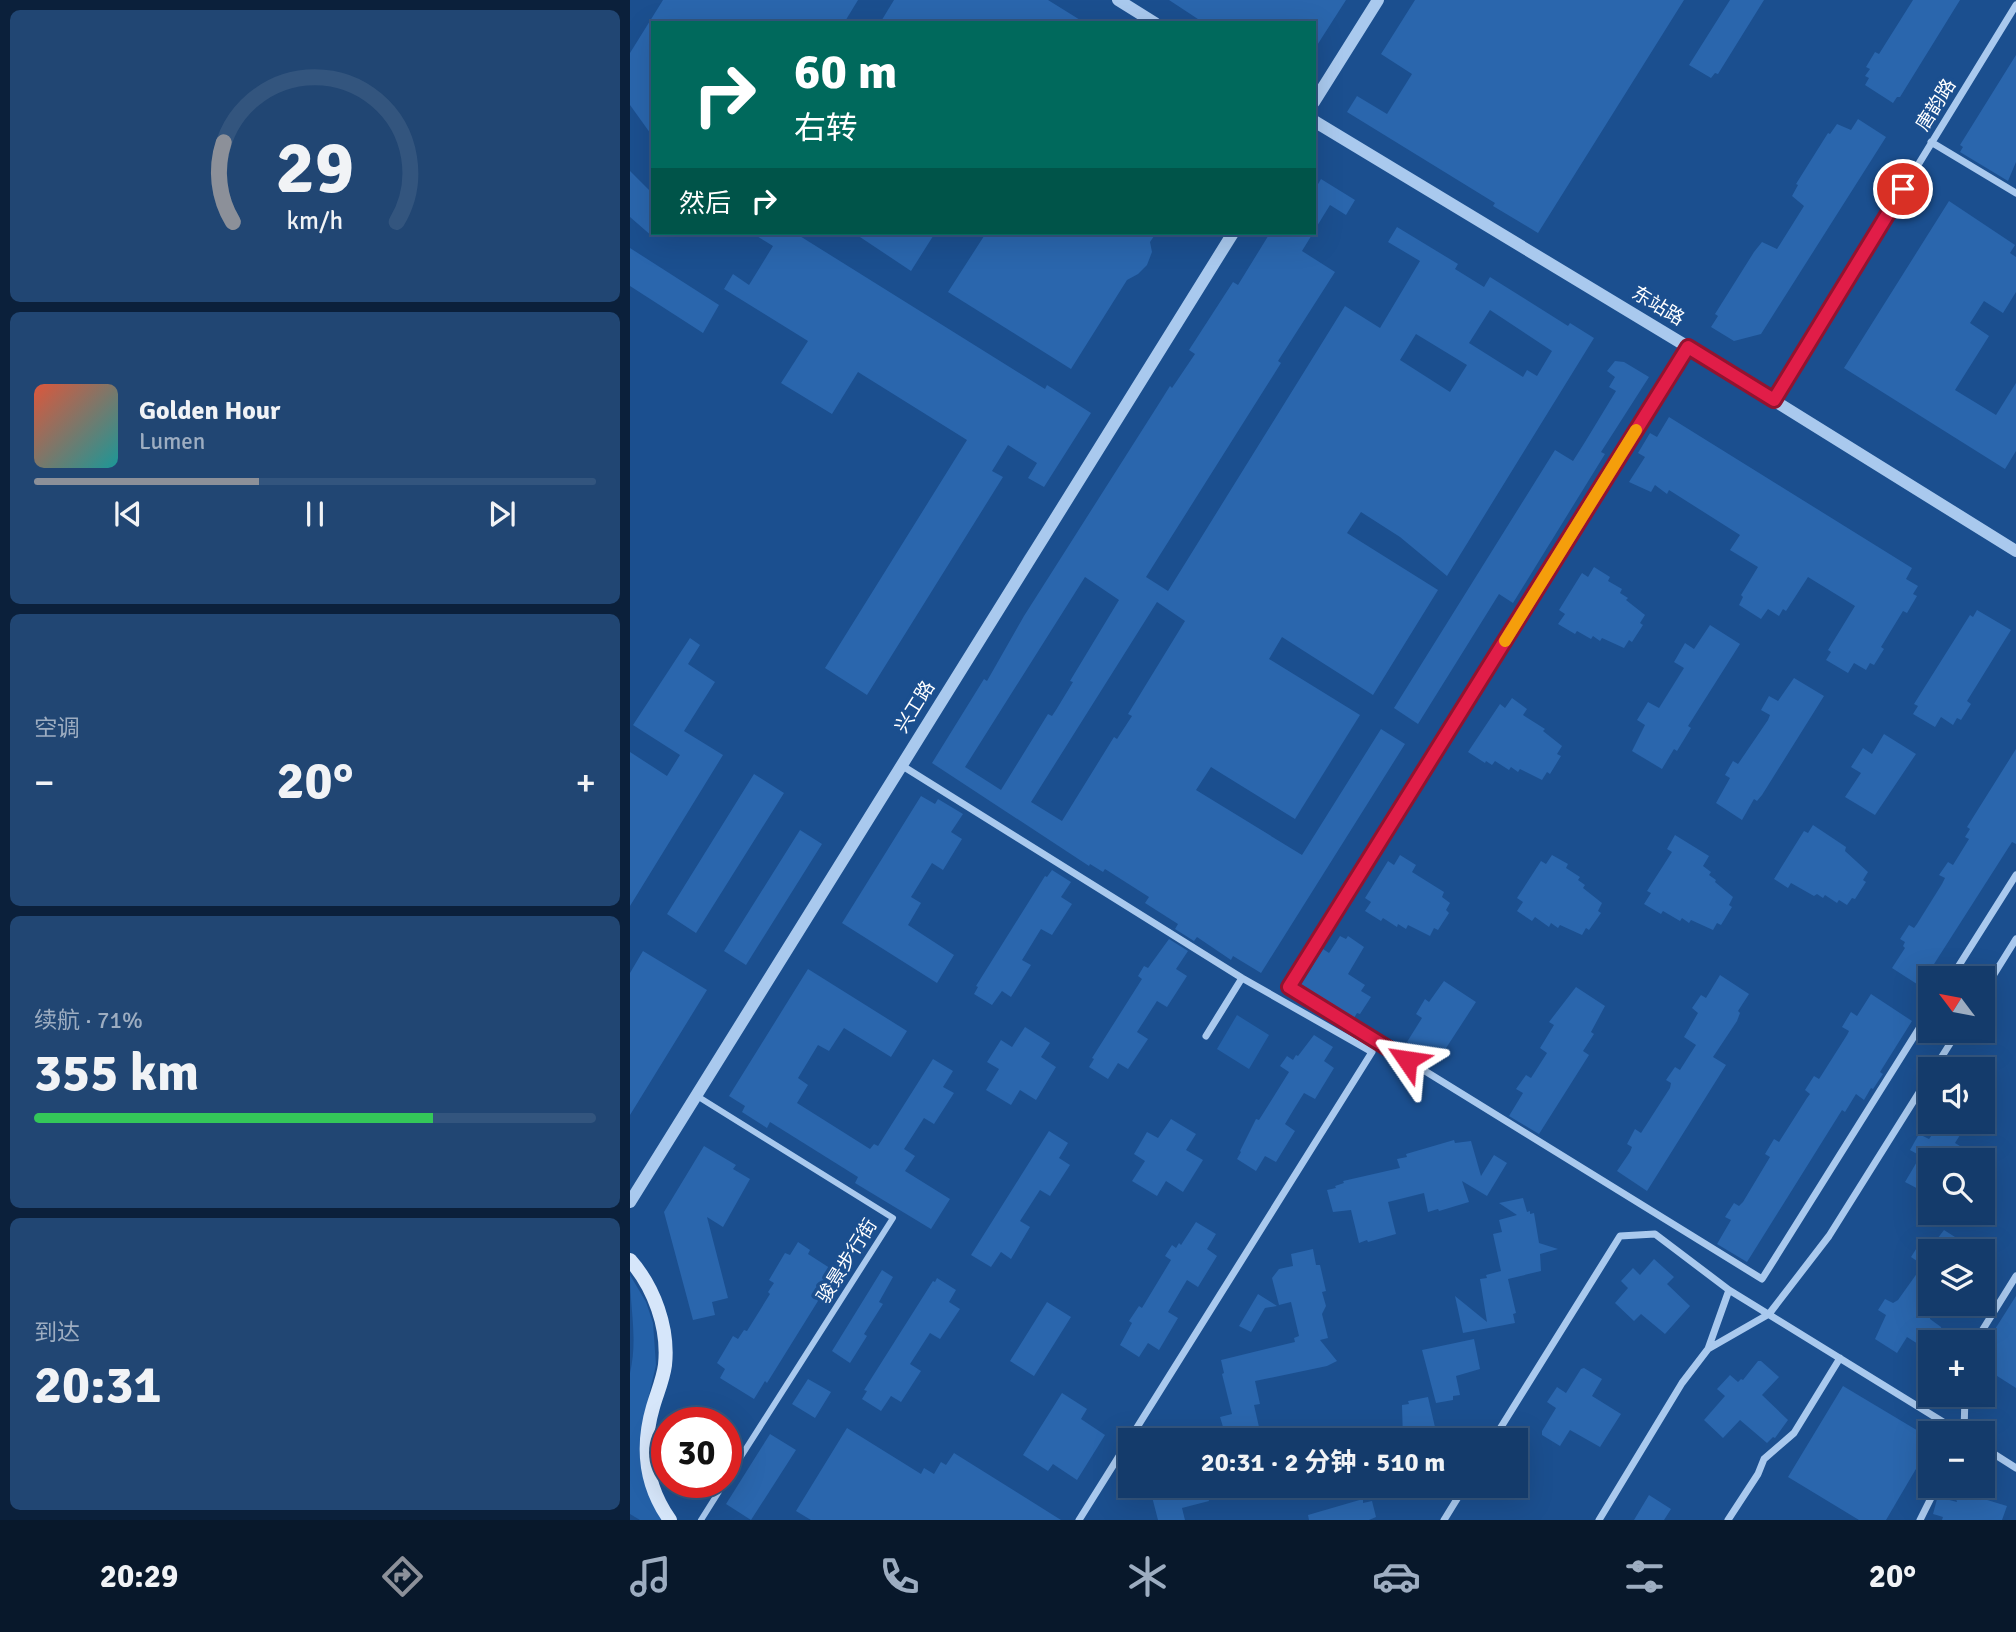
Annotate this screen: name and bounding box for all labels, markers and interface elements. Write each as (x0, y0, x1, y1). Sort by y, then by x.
text: 60 m (794, 42, 897, 102)
icon: right (679, 49, 770, 140)
street label: 唐韵路 (1911, 74, 1961, 136)
text: 右转 (794, 109, 858, 148)
text: 29 (276, 124, 354, 213)
pin (1873, 159, 1933, 219)
icon: arrive (1884, 170, 1922, 208)
icon: right (745, 182, 783, 220)
text: 然后 (679, 188, 731, 220)
text: km/h (287, 205, 343, 236)
street label: 东站路 (1627, 281, 1689, 331)
text: Golden Hour (139, 395, 280, 427)
text: Lumen (139, 427, 205, 456)
icon: previous (109, 495, 147, 533)
icon: pause (296, 495, 334, 533)
icon: next (483, 495, 521, 533)
street label: 兴工路 (890, 676, 940, 738)
text: 空调 (34, 714, 80, 743)
text: 20° (277, 749, 353, 813)
text: − (34, 759, 55, 806)
text: + (575, 759, 596, 806)
north arrow (1918, 966, 1995, 1043)
map controls (1918, 966, 1995, 1498)
text: 续航 · 71% (34, 1006, 143, 1035)
position arrow (1370, 1023, 1444, 1097)
text: 355 km (34, 1041, 199, 1105)
button: sound (1918, 1057, 1995, 1134)
button: search (1918, 1148, 1995, 1225)
street label: 骏景步行街 (812, 1214, 882, 1308)
button: layers (1918, 1239, 1995, 1316)
text: 到达 (34, 1318, 80, 1347)
button: + (1918, 1330, 1995, 1407)
text: 20:31 (34, 1353, 162, 1417)
speed limit sign: 30 (651, 1407, 742, 1498)
button: − (1918, 1421, 1995, 1498)
text: 20:31 · 2 分钟 · 510 m (1201, 1447, 1445, 1479)
icon: directions (378, 1552, 427, 1601)
icon: music (626, 1552, 675, 1601)
icon: phone (875, 1552, 924, 1601)
icon: climate (1123, 1552, 1172, 1601)
icon: car (1372, 1552, 1421, 1601)
icon: filters (1620, 1552, 1669, 1601)
text: 20:29 (100, 1557, 178, 1596)
text: 20° (1869, 1557, 1916, 1596)

